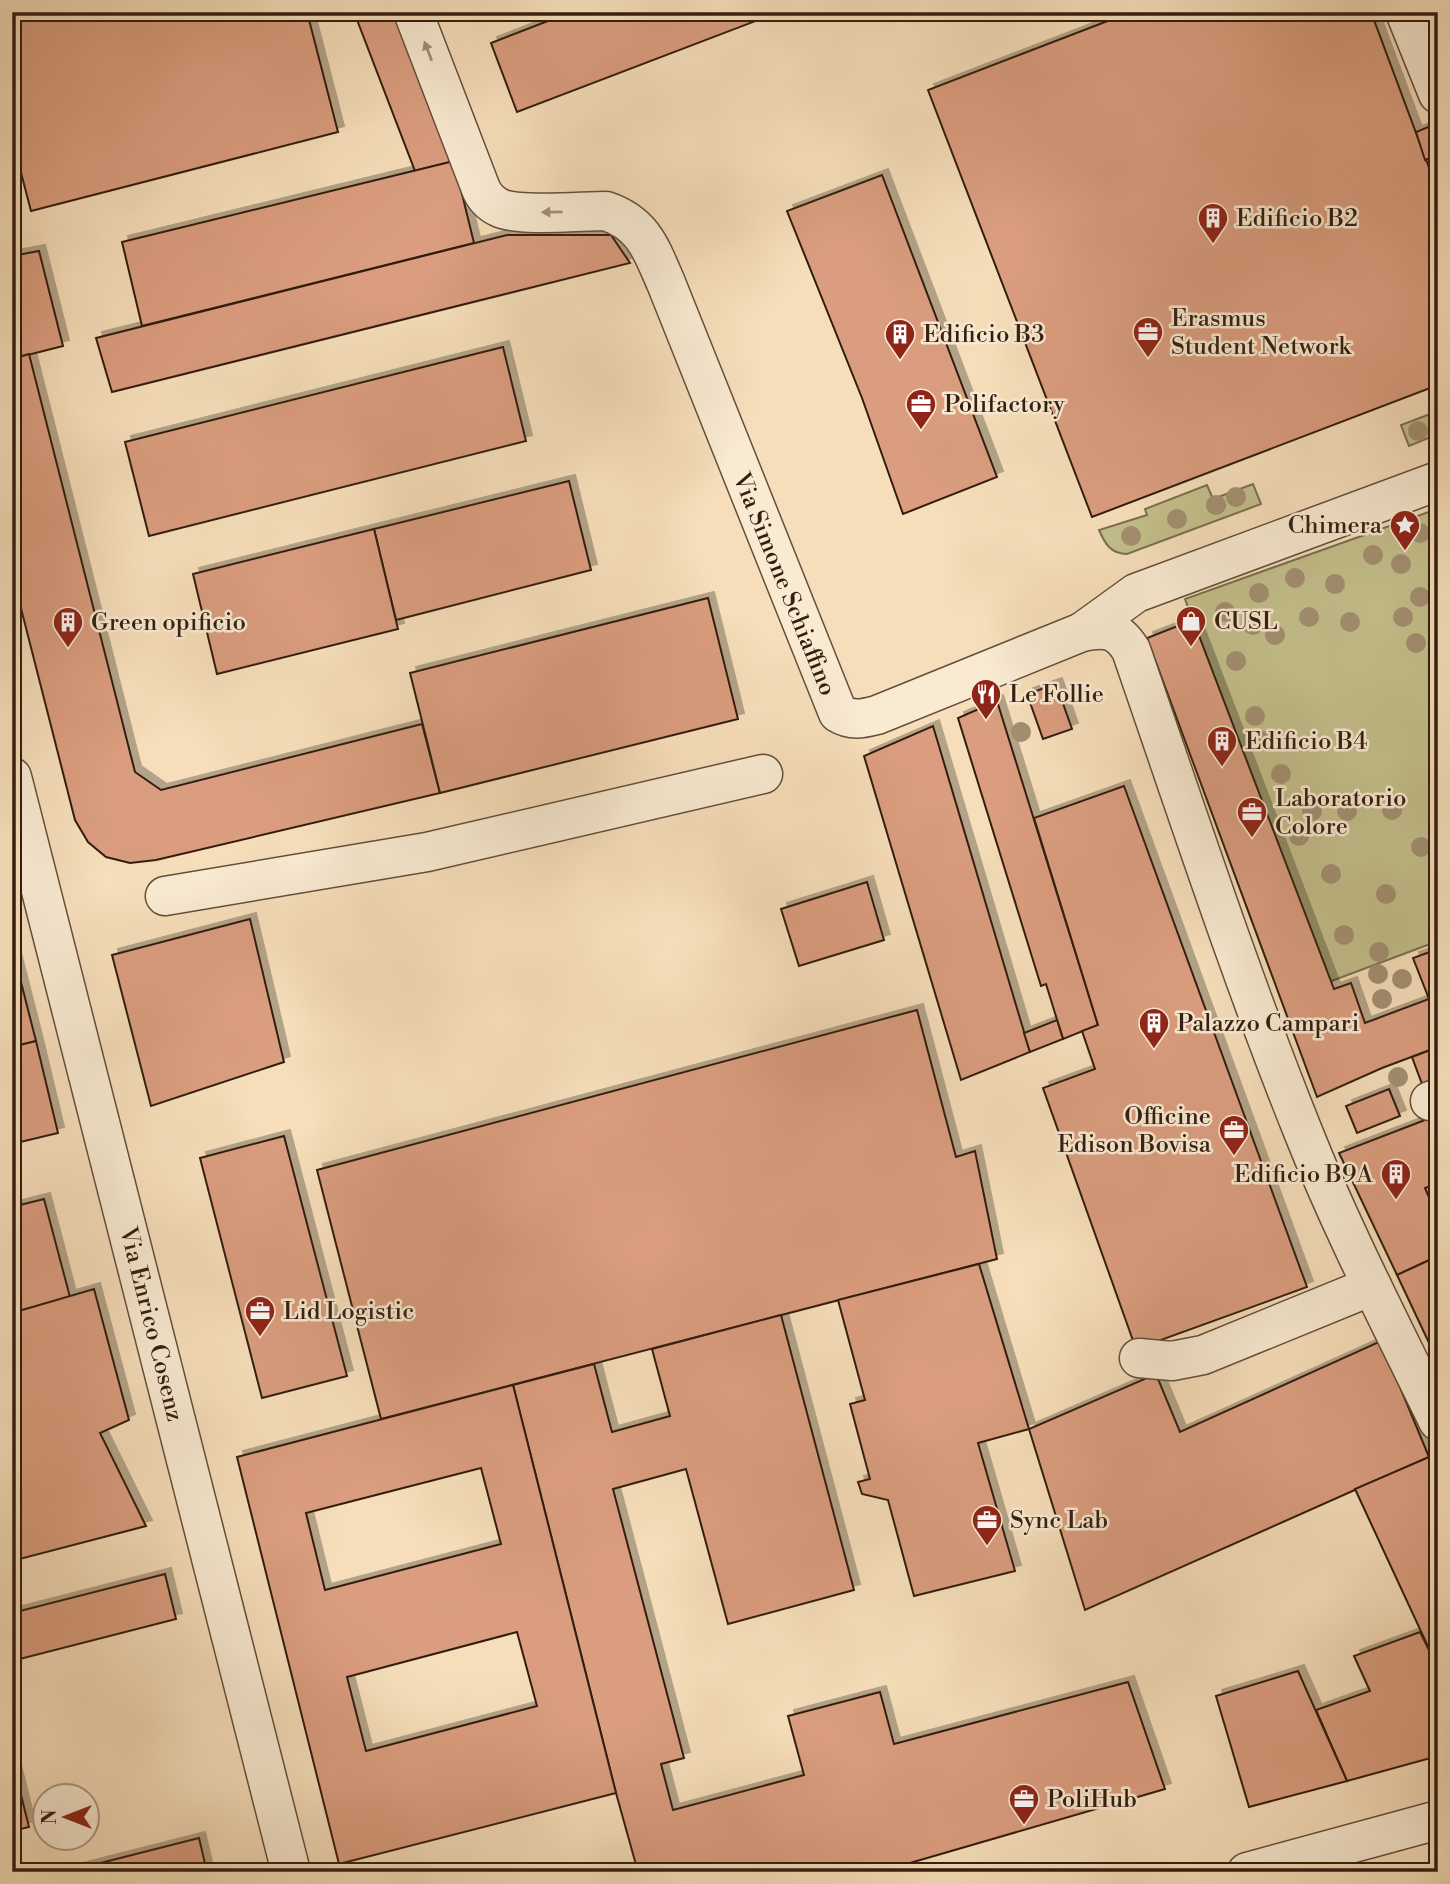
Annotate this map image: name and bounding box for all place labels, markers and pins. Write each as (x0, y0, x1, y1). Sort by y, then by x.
building icon: Edificio B2 (1196, 201, 1230, 245)
place label: Edificio B2 (1236, 204, 1358, 234)
place label: Erasmus Student Network (1171, 304, 1352, 362)
office icon: Erasmus Student Network (1131, 315, 1165, 359)
building icon: Edificio B3 (883, 317, 917, 361)
place label: Edificio B3 (923, 320, 1044, 350)
office icon: Polifactory (904, 387, 938, 431)
place label: Polifactory (944, 390, 1065, 420)
place icon: Chimera (1388, 508, 1422, 552)
place label: Chimera (1288, 511, 1383, 541)
shop icon: CUSL (1174, 604, 1208, 648)
building icon: Green opificio (51, 605, 85, 649)
place label: CUSL (1214, 607, 1278, 637)
place label: Green opificio (91, 608, 246, 638)
restaurant icon: Le Follie (969, 677, 1003, 721)
place label: Le Follie (1009, 680, 1104, 710)
building icon: Edificio B4 (1205, 724, 1239, 768)
place label: Edificio B4 (1245, 727, 1367, 757)
place label: Laboratorio Colore (1275, 784, 1407, 842)
office icon: Laboratorio Colore (1235, 795, 1269, 839)
building icon: Palazzo Campari (1137, 1006, 1171, 1050)
place label: Palazzo Campari (1177, 1009, 1359, 1039)
place label: Officine Edison Bovisa (1057, 1102, 1212, 1160)
office icon: Officine Edison Bovisa (1217, 1113, 1251, 1157)
building icon: Edificio B9A (1379, 1157, 1413, 1201)
place label: Edificio B9A (1234, 1160, 1374, 1190)
office icon: Lid Logistic (243, 1294, 277, 1338)
place label: Lid Logistic (283, 1297, 414, 1327)
office icon: Sync Lab (970, 1503, 1004, 1547)
place label: Sync Lab (1010, 1506, 1108, 1536)
office icon: PoliHub (1007, 1782, 1041, 1826)
place label: PoliHub (1047, 1785, 1137, 1815)

